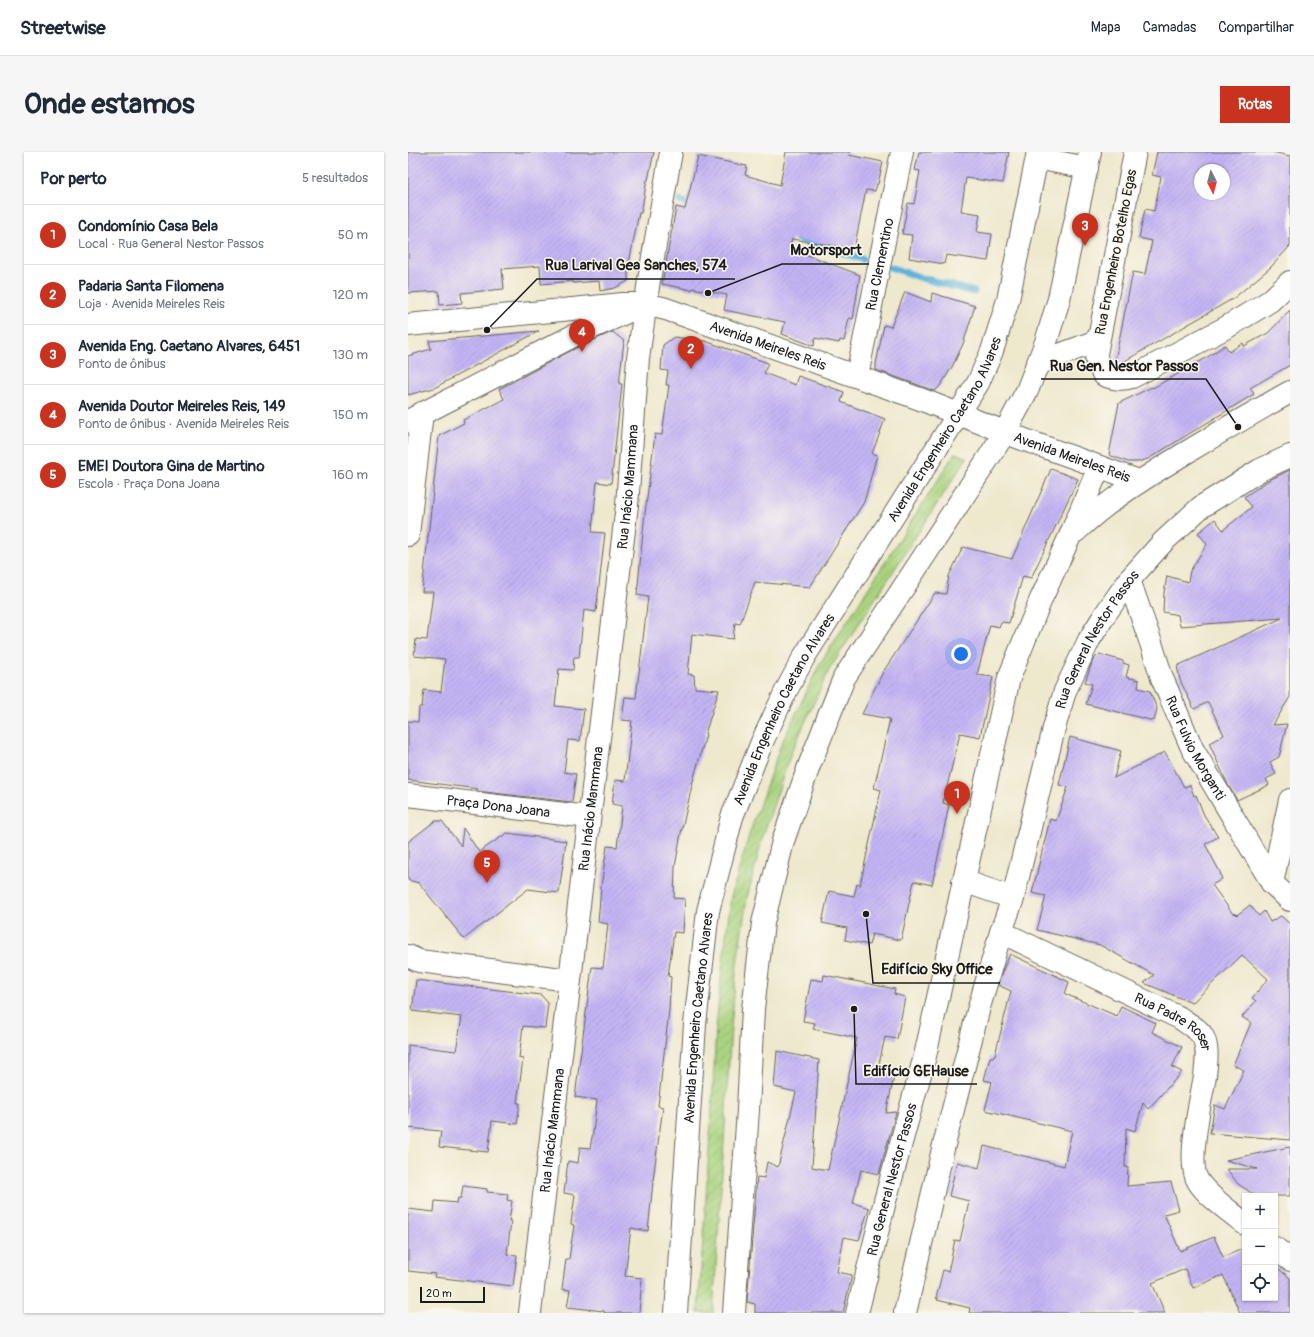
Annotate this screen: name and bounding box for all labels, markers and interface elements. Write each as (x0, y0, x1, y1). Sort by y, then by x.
text: Streetwise (20, 16, 106, 40)
text: Mapa (1091, 19, 1120, 36)
text: Camadas (1142, 19, 1196, 36)
text: Compartilhar (1218, 19, 1294, 36)
button: Rotas (1220, 86, 1290, 123)
text: Onde estamos (24, 87, 195, 122)
north arrow (1194, 164, 1230, 200)
street label: Rua Engenheiro Botelho Egas (1092, 167, 1141, 336)
text: Por perto (40, 168, 107, 189)
text: 5 resultados (302, 170, 368, 186)
pin: 3 (1072, 213, 1098, 246)
street label: Rua Clementino (862, 216, 897, 312)
text: Condomínio Casa Bela (78, 217, 218, 236)
text: 1 (50, 227, 56, 243)
text: 50 m (338, 227, 368, 243)
text: Local · Rua General Nestor Passos (78, 236, 264, 252)
callout: Motorsport (782, 237, 869, 264)
text: Motorsport (790, 241, 863, 260)
callout: Rua Larival Gea Sanches, 574 (537, 252, 735, 279)
text: Rua Larival Gea Sanches, 574 (545, 256, 727, 275)
text: Padaria Santa Filomena (78, 277, 224, 296)
text: 2 (49, 287, 57, 303)
text: 120 m (332, 287, 368, 303)
text: Loja · Avenida Meireles Reis (78, 296, 225, 312)
street label: Avenida Meireles Reis (708, 317, 829, 374)
pin: 4 (569, 319, 595, 352)
street label: Avenida Engenheiro Caetano Alvares (884, 334, 1005, 525)
pin: 2 (678, 336, 704, 369)
text: Avenida Eng. Caetano Alvares, 6451 (78, 337, 300, 356)
text: 3 (49, 347, 57, 363)
text: 130 m (332, 347, 368, 363)
callout: Rua Gen. Nestor Passos (1041, 352, 1206, 379)
text: Ponto de ônibus (78, 356, 166, 372)
text: Rua Gen. Nestor Passos (1050, 357, 1198, 376)
text: Avenida Doutor Meireles Reis, 149 (78, 397, 285, 416)
text: 4 (49, 407, 57, 423)
text: 150 m (333, 407, 368, 423)
text: Ponto de ônibus · Avenida Meireles Reis (78, 416, 289, 432)
street label: Rua Inácio Mammana (613, 424, 642, 550)
street label: Avenida Meireles Reis (1012, 428, 1133, 486)
text: EMEI Doutora Gina de Martino (78, 457, 264, 476)
text: 5 (49, 467, 57, 483)
text: 160 m (332, 467, 368, 483)
text: Escola · Praça Dona Joana (78, 476, 220, 492)
street label: Rua General Nestor Passos (1052, 566, 1143, 711)
street label: Avenida Engenheiro Caetano Alvares (729, 610, 838, 807)
your location (951, 644, 971, 664)
street label: Rua Fulvio Morganti (1162, 693, 1230, 803)
street label: Rua Inácio Mammana (575, 745, 606, 872)
pin: 1 (944, 781, 970, 814)
street label: Praça Dona Joana (446, 791, 551, 821)
pin: 5 (474, 850, 500, 883)
street label: Avenida Engenheiro Caetano Alvares (680, 911, 716, 1124)
callout: Edifício Sky Office (873, 956, 1000, 983)
text: Edifício Sky Office (881, 960, 993, 979)
street label: Rua Padre Roser (1132, 989, 1215, 1052)
callout: Edifício GEHause (856, 1057, 977, 1084)
text: Edifício GEHause (863, 1062, 969, 1081)
street label: Rua Inácio Mammana (536, 1067, 568, 1194)
street label: Rua General Nestor Passos (863, 1100, 920, 1257)
map controls (1242, 1193, 1278, 1301)
button: + (1242, 1193, 1278, 1229)
button: − (1242, 1229, 1278, 1265)
button: locate (1242, 1265, 1278, 1301)
scale bar (420, 1285, 485, 1304)
text: 20 m (426, 1287, 452, 1300)

